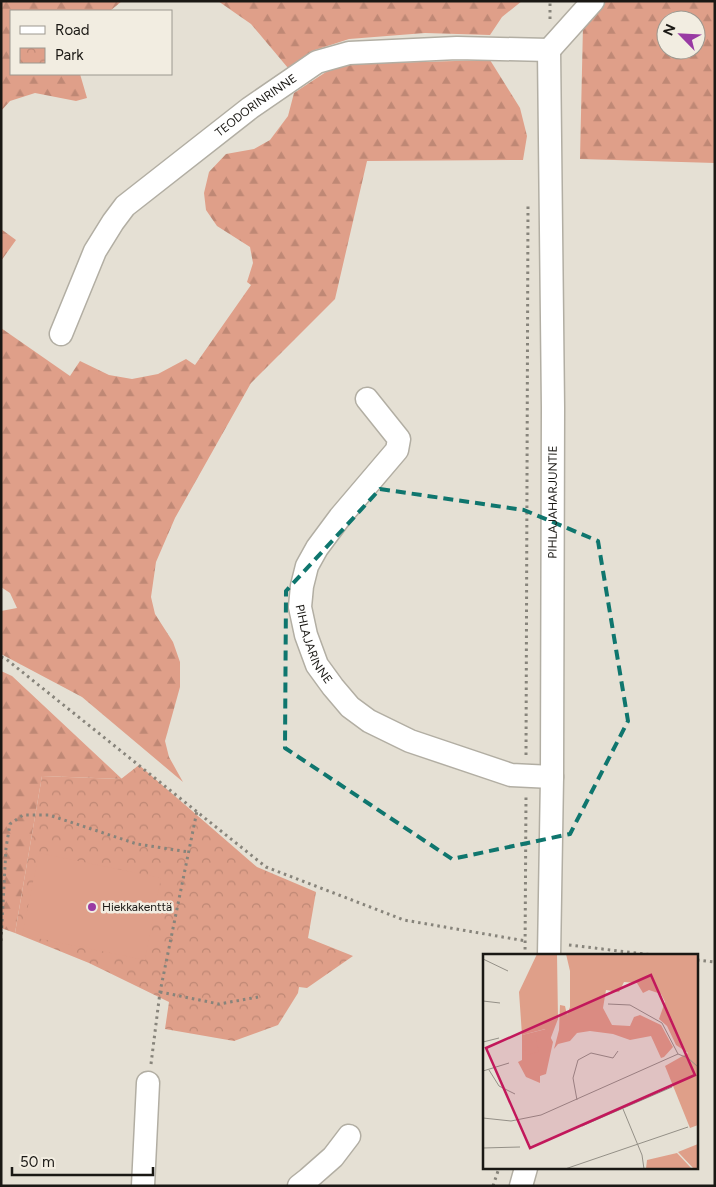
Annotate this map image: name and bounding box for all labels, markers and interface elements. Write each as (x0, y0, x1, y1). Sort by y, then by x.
legend (10, 10, 172, 75)
north arrow (656, 10, 706, 60)
text: Road (55, 21, 90, 39)
text: N (660, 22, 680, 38)
text: Park (55, 46, 84, 64)
street label: TEODORINRINNE (212, 71, 299, 140)
street label: PIHLAJAHARJUNTIE (546, 445, 560, 559)
street label: PIHLAJARINNE (293, 603, 335, 686)
place label: Hiekkakenttä (102, 900, 172, 914)
marker: Hiekkakenttä (86, 901, 98, 913)
inset map (483, 954, 698, 1170)
scale bar (12, 1144, 154, 1176)
text: 50 m (20, 1153, 55, 1171)

